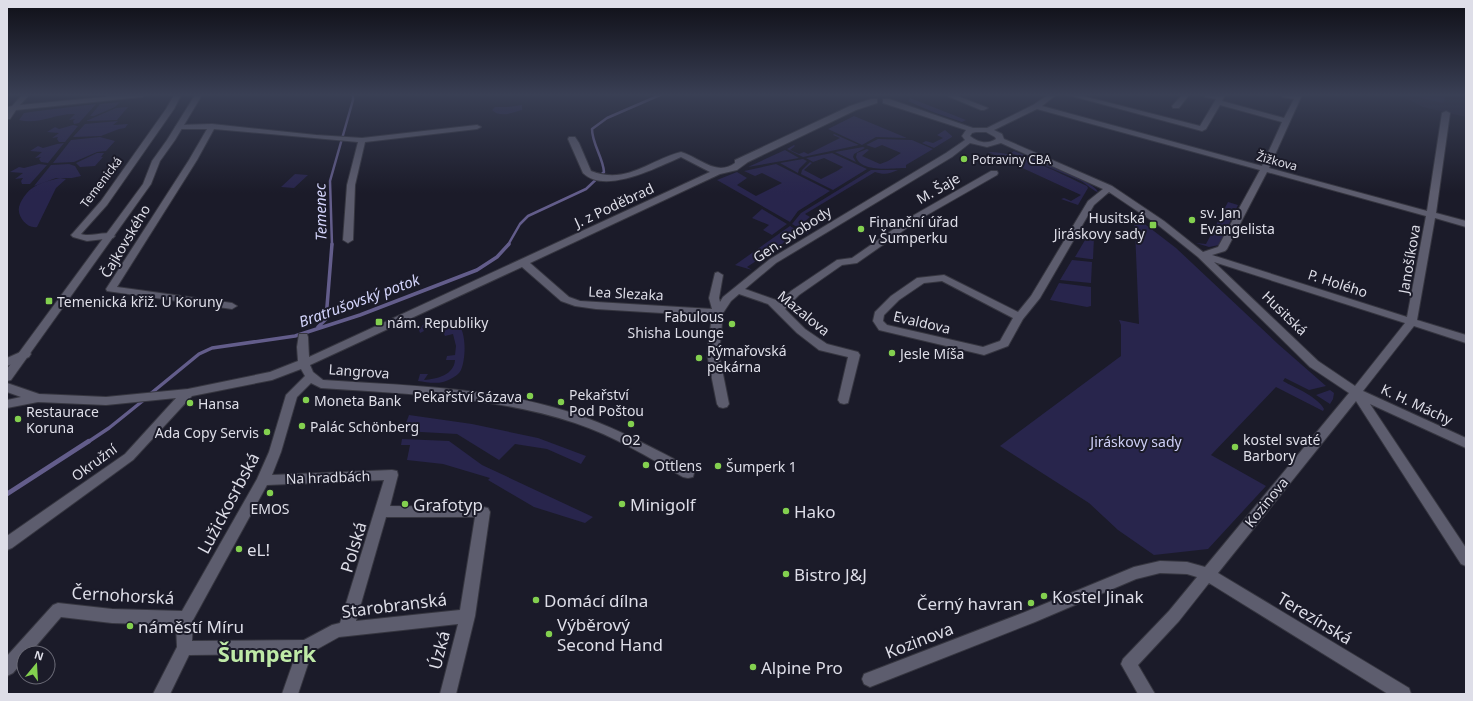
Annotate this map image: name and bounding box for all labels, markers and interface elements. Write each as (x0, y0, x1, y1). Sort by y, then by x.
street label: Žižkova (1255, 147, 1299, 175)
place label: Potraviny CBA (972, 151, 1052, 168)
street label: Temenická (76, 153, 126, 211)
marker: Potraviny CBA (959, 154, 969, 164)
street label: M. Šaje (913, 168, 963, 208)
street label: J. z Poděbrad (569, 178, 657, 233)
water label: Temenec (309, 183, 331, 241)
street label: Čajkovského (96, 201, 154, 281)
street label: Gen. Svobody (749, 201, 836, 267)
place label: sv. Jan Evangelista (1200, 203, 1275, 238)
place label: Husitská Jiráskovy sady (1052, 208, 1146, 243)
place label: Finanční úřad v Šumperku (869, 212, 958, 247)
marker: sv. Jan Evangelista (1187, 215, 1197, 225)
marker: Husitská Jiráskovy sady (1148, 220, 1158, 230)
street label: Janošíkova (1393, 223, 1424, 297)
marker: Finanční úřad v Šumperku (856, 224, 866, 234)
street label: P. Holého (1306, 264, 1370, 302)
water label: Bratrušovský potok (296, 269, 423, 331)
street label: Lea Slezaka (588, 282, 664, 304)
street label: Mazalova (774, 286, 834, 340)
street label: Husitská (1258, 287, 1312, 339)
place label: Temenická křiž. U Koruny (57, 292, 224, 311)
marker: Temenická křiž. U Koruny (44, 296, 54, 306)
street label: Evaldova (892, 306, 952, 338)
place label: Fabulous Shisha Lounge (628, 307, 724, 342)
place label: nám. Republiky (387, 313, 489, 332)
marker: nám. Republiky (374, 317, 384, 327)
marker: Fabulous Shisha Lounge (727, 319, 737, 329)
place label: Rýmařovská pekárna (707, 341, 787, 376)
place label: Jesle Míša (898, 344, 964, 363)
marker: Jesle Míša (887, 348, 897, 358)
marker: Rýmařovská pekárna (694, 353, 704, 363)
street label: Langrova (328, 359, 390, 383)
street label: K. H. Máchy (1378, 379, 1457, 429)
place label: Pekařství Pod Poštou (569, 385, 644, 420)
place label: Pekařství Sázava (413, 387, 522, 406)
place label: Moneta Bank (314, 391, 402, 410)
marker: Pekařství Sázava (525, 391, 535, 401)
place label: Hansa (198, 394, 239, 413)
marker: Moneta Bank (301, 395, 311, 405)
marker: Pekařství Pod Poštou (556, 397, 566, 407)
marker: Hansa (185, 398, 195, 408)
place label: Restaurace Koruna (26, 402, 99, 437)
marker: Restaurace Koruna (13, 414, 23, 424)
place label: Palác Schönberg (310, 417, 419, 436)
marker: O2 (626, 419, 636, 429)
marker: Palác Schönberg (297, 421, 307, 431)
place label: Ada Copy Servis (155, 423, 259, 442)
marker: Ada Copy Servis (262, 427, 272, 437)
place label: O2 (622, 430, 640, 449)
place label: kostel svaté Barbory (1243, 430, 1321, 465)
park label: Jiráskovy sady (1088, 432, 1183, 451)
street label: Okružní (68, 439, 121, 485)
marker: kostel svaté Barbory (1230, 442, 1240, 452)
street label: Lužickosrbská (192, 448, 264, 558)
place label: Ottlens (654, 456, 702, 475)
place label: Šumperk 1 (726, 457, 797, 476)
marker: Ottlens (641, 460, 651, 470)
marker: Šumperk 1 (713, 461, 723, 471)
street label: Na hradbách (285, 466, 371, 488)
street label: Kozinova (1240, 473, 1292, 531)
marker: EMOS (265, 488, 275, 498)
place label: Grafotyp (413, 493, 483, 516)
place label: Minigolf (630, 493, 697, 516)
place label: EMOS (250, 499, 290, 518)
marker: Grafotyp (400, 499, 410, 509)
marker: Minigolf (617, 499, 627, 509)
place label: Hako (794, 500, 836, 523)
marker: Hako (781, 506, 791, 516)
street label: Polská (334, 519, 372, 575)
place label: eL! (247, 538, 270, 561)
marker: eL! (234, 544, 244, 554)
place label: Bistro J&J (794, 563, 867, 586)
marker: Bistro J&J (781, 569, 791, 579)
street label: Černohorská (71, 581, 175, 609)
place label: Kostel Jinak (1052, 585, 1144, 608)
street label: Starobranská (340, 587, 448, 623)
street label: Terezínská (1273, 587, 1357, 649)
place label: Domácí dílna (544, 589, 648, 612)
marker: Kostel Jinak (1039, 591, 1049, 601)
place label: Černý havran (917, 592, 1023, 615)
marker: Domácí dílna (531, 595, 541, 605)
marker: Černý havran (1026, 598, 1036, 608)
place label: Výběrový Second Hand (557, 613, 663, 656)
place label: náměstí Míru (138, 615, 244, 638)
street label: Kozinova (881, 616, 957, 664)
marker: náměstí Míru (125, 621, 135, 631)
street label: Úzká (423, 628, 455, 672)
marker: Výběrový Second Hand (544, 629, 554, 639)
district label: Šumperk (218, 638, 317, 668)
north arrow (16, 645, 56, 685)
text: N (33, 646, 46, 664)
place label: Alpine Pro (761, 656, 843, 679)
marker: Alpine Pro (748, 662, 758, 672)

